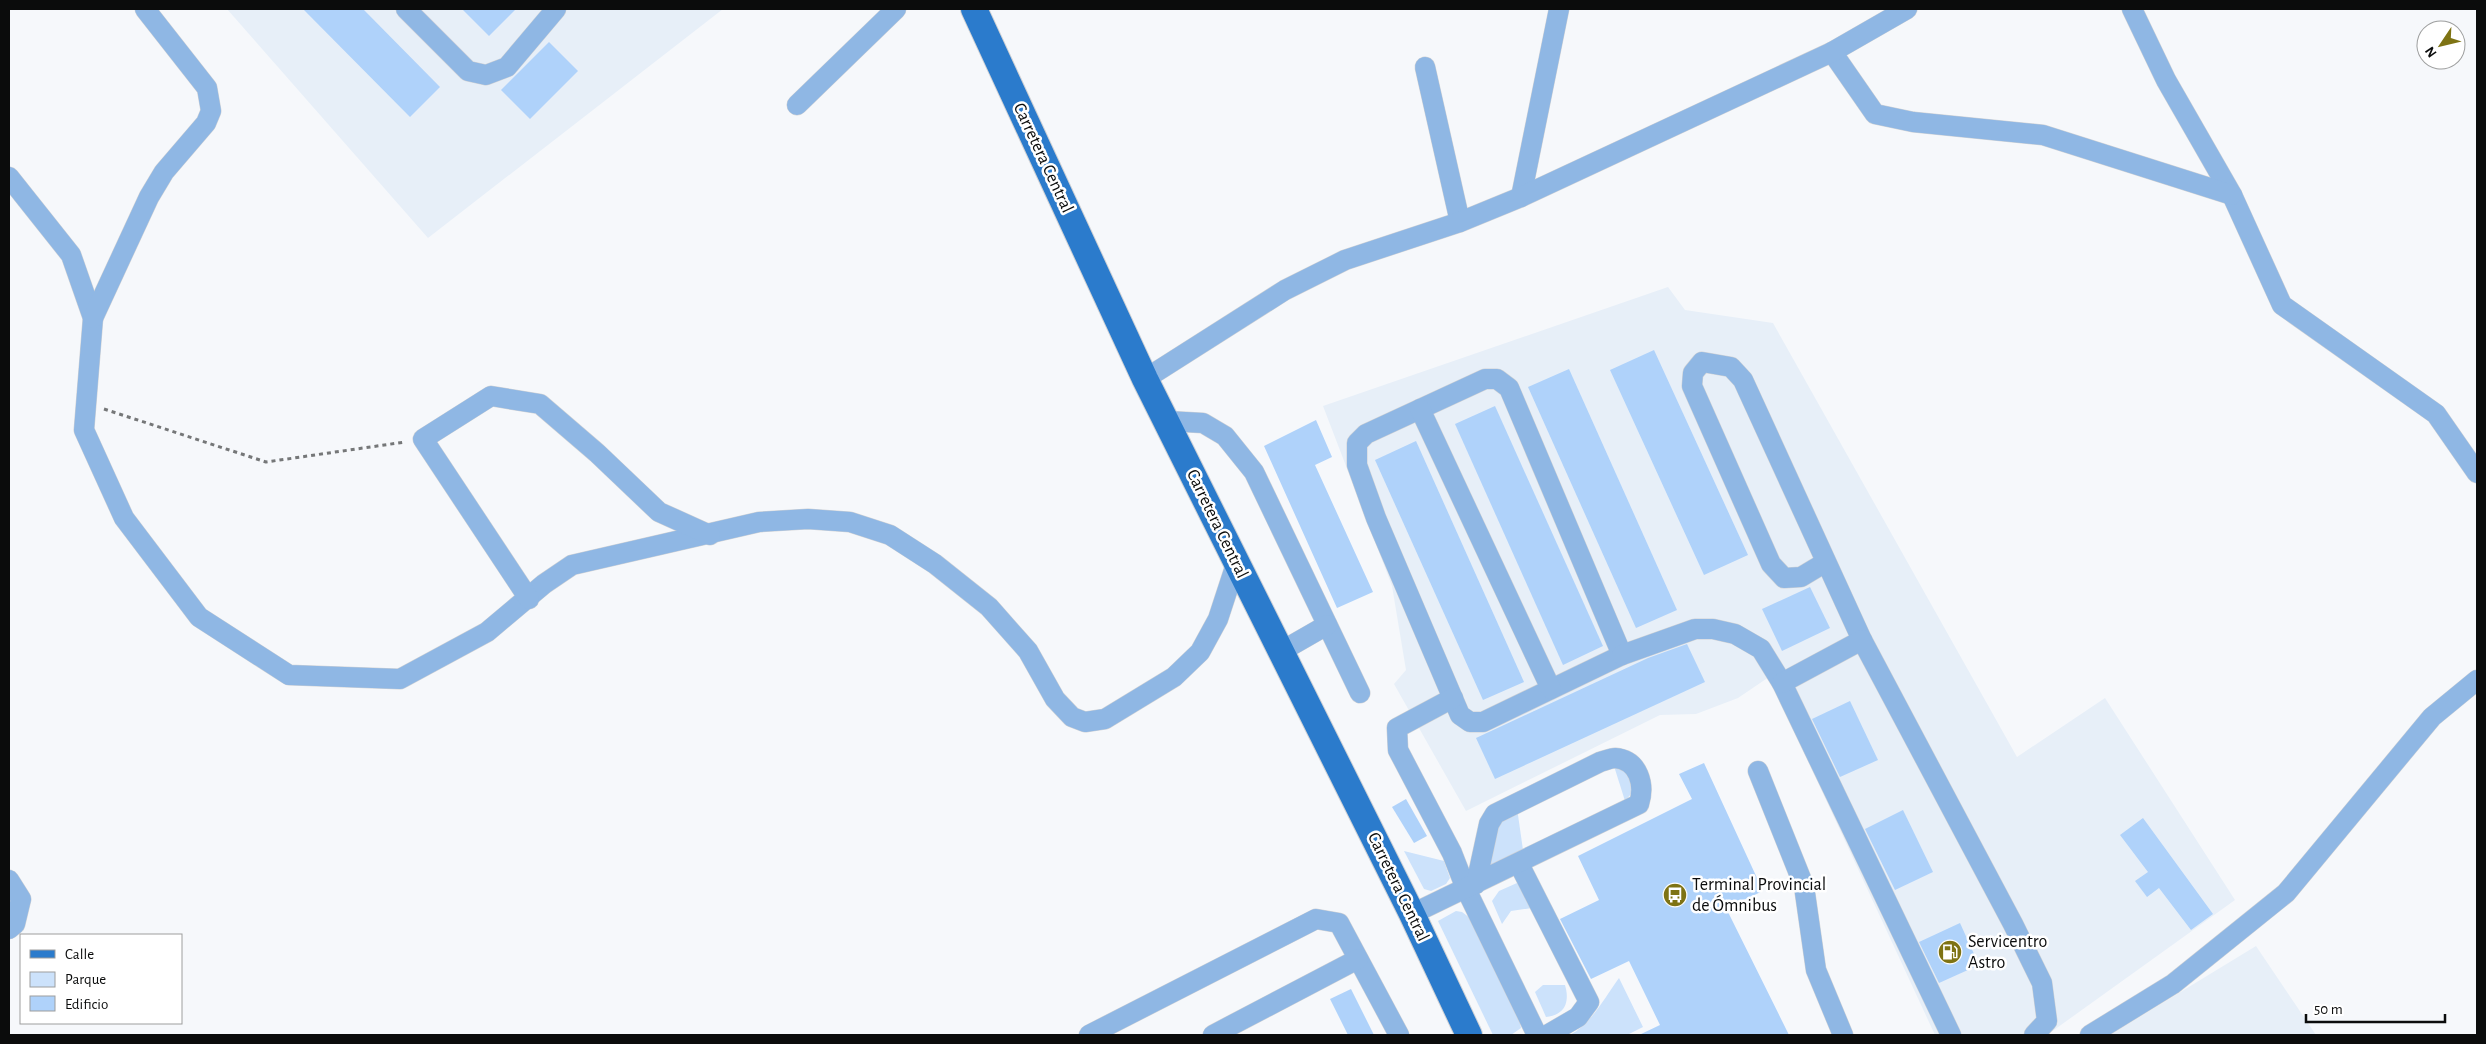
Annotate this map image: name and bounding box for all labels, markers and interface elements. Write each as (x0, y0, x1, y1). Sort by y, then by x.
north arrow (2416, 20, 2466, 70)
text: N (2423, 44, 2440, 60)
street label: Carretera Central (1010, 100, 1076, 216)
street label: Carretera Central (1183, 467, 1251, 581)
street label: Carretera Central (1364, 830, 1432, 944)
place label: Terminal Provincial de Ómnibus (1692, 876, 1826, 915)
bus stop icon: Terminal Provincial de Ómnibus (1662, 882, 1688, 908)
place label: Servicentro Astro (1968, 933, 2047, 972)
legend (20, 934, 182, 1024)
fuel station icon: Servicentro Astro (1937, 939, 1963, 965)
text: Calle (65, 947, 94, 962)
text: Parque (65, 972, 106, 987)
scale bar (2306, 992, 2445, 1024)
text: Edificio (65, 997, 108, 1012)
text: 50 m (2314, 1002, 2343, 1017)

